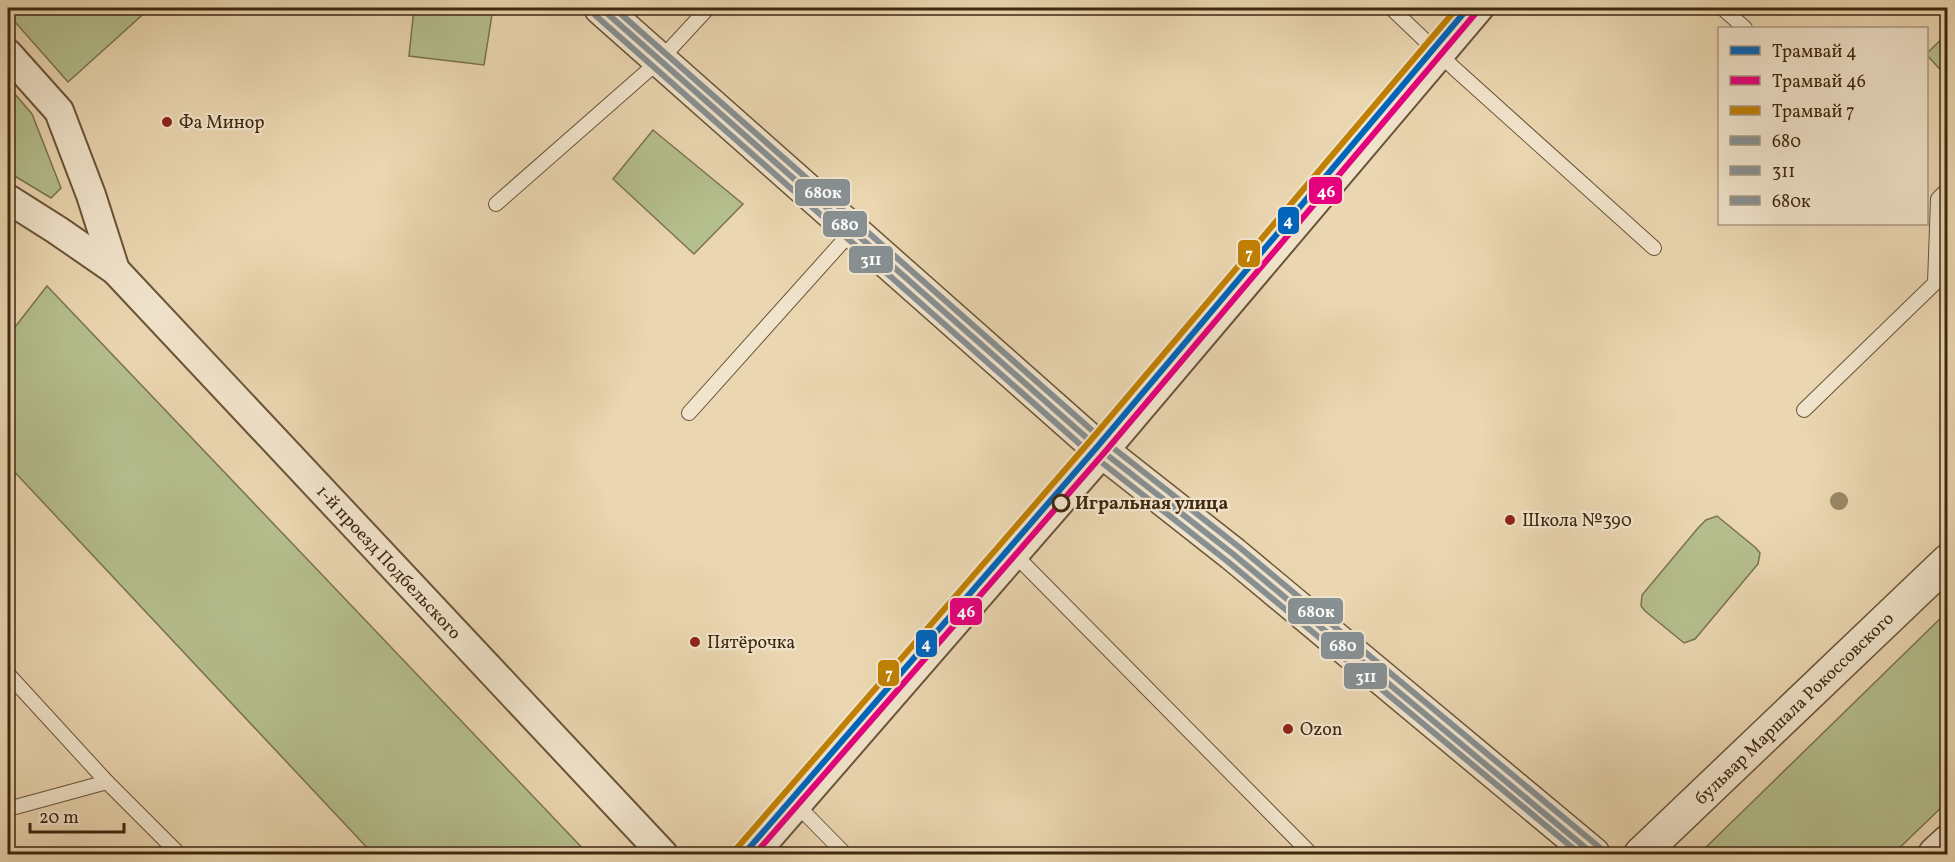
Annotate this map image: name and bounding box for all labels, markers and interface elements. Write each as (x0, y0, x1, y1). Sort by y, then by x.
legend (1718, 27, 1928, 225)
text: Трамвай 4 (1772, 40, 1857, 65)
text: Трамвай 46 (1772, 70, 1866, 95)
text: Трамвай 7 (1772, 100, 1855, 125)
place label: Фа Минор (179, 111, 265, 136)
marker: Фа Минор (160, 115, 174, 129)
text: 680 (1772, 130, 1801, 155)
text: 311 (1772, 160, 1795, 185)
line badge: 46 (1308, 176, 1343, 205)
line badge: 680к (794, 178, 851, 207)
text: 46 (1317, 182, 1335, 204)
text: 680к (805, 183, 842, 205)
text: 680к (1772, 190, 1811, 215)
line badge: 4 (1277, 206, 1300, 235)
line badge: 680 (822, 210, 868, 238)
text: 4 (1283, 211, 1293, 233)
text: 680 (831, 215, 859, 237)
line badge: 7 (1237, 239, 1261, 268)
text: 7 (1245, 244, 1253, 266)
line badge: 311 (848, 245, 894, 274)
text: 311 (860, 250, 882, 272)
street label: 1-й проезд Подбельского (310, 480, 466, 646)
place label: Игральная улица (1075, 492, 1228, 517)
marker: Игральная улица (1052, 494, 1070, 512)
place label: Школа №390 (1522, 509, 1632, 534)
marker: Школа №390 (1503, 513, 1517, 527)
line badge: 46 (949, 597, 983, 626)
line badge: 680к (1287, 597, 1344, 625)
text: 46 (957, 602, 975, 624)
text: 680к (1298, 602, 1335, 624)
street label: бульвар Маршала Рокоссовского (1690, 607, 1900, 811)
line badge: 4 (915, 629, 938, 658)
place label: Пятёрочка (707, 631, 795, 656)
line badge: 680 (1320, 631, 1365, 660)
text: 4 (921, 634, 931, 656)
marker: Пятёрочка (688, 635, 702, 649)
text: 680 (1329, 636, 1357, 658)
line badge: 7 (877, 659, 900, 687)
line badge: 311 (1343, 662, 1388, 690)
text: 7 (885, 664, 893, 686)
text: 311 (1355, 667, 1377, 689)
place label: Ozon (1300, 718, 1343, 743)
marker: Ozon (1281, 722, 1295, 736)
scale bar (30, 796, 124, 834)
text: 20 m (39, 806, 79, 831)

